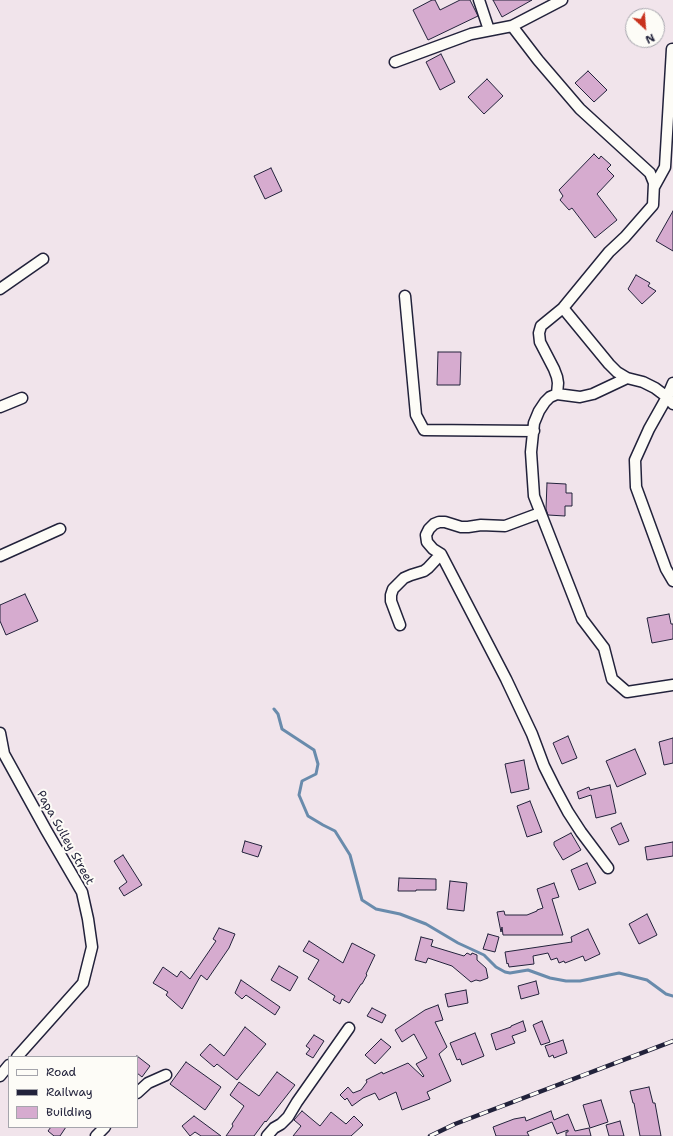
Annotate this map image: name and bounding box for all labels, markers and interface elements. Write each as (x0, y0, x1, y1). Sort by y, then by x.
north arrow (625, 8, 665, 48)
text: N (643, 30, 657, 47)
street label: Papa Sulley Street (33, 788, 97, 888)
legend (8, 1056, 138, 1128)
text: Road (46, 1064, 76, 1080)
text: Railway (46, 1084, 93, 1100)
text: Building (46, 1104, 92, 1120)

